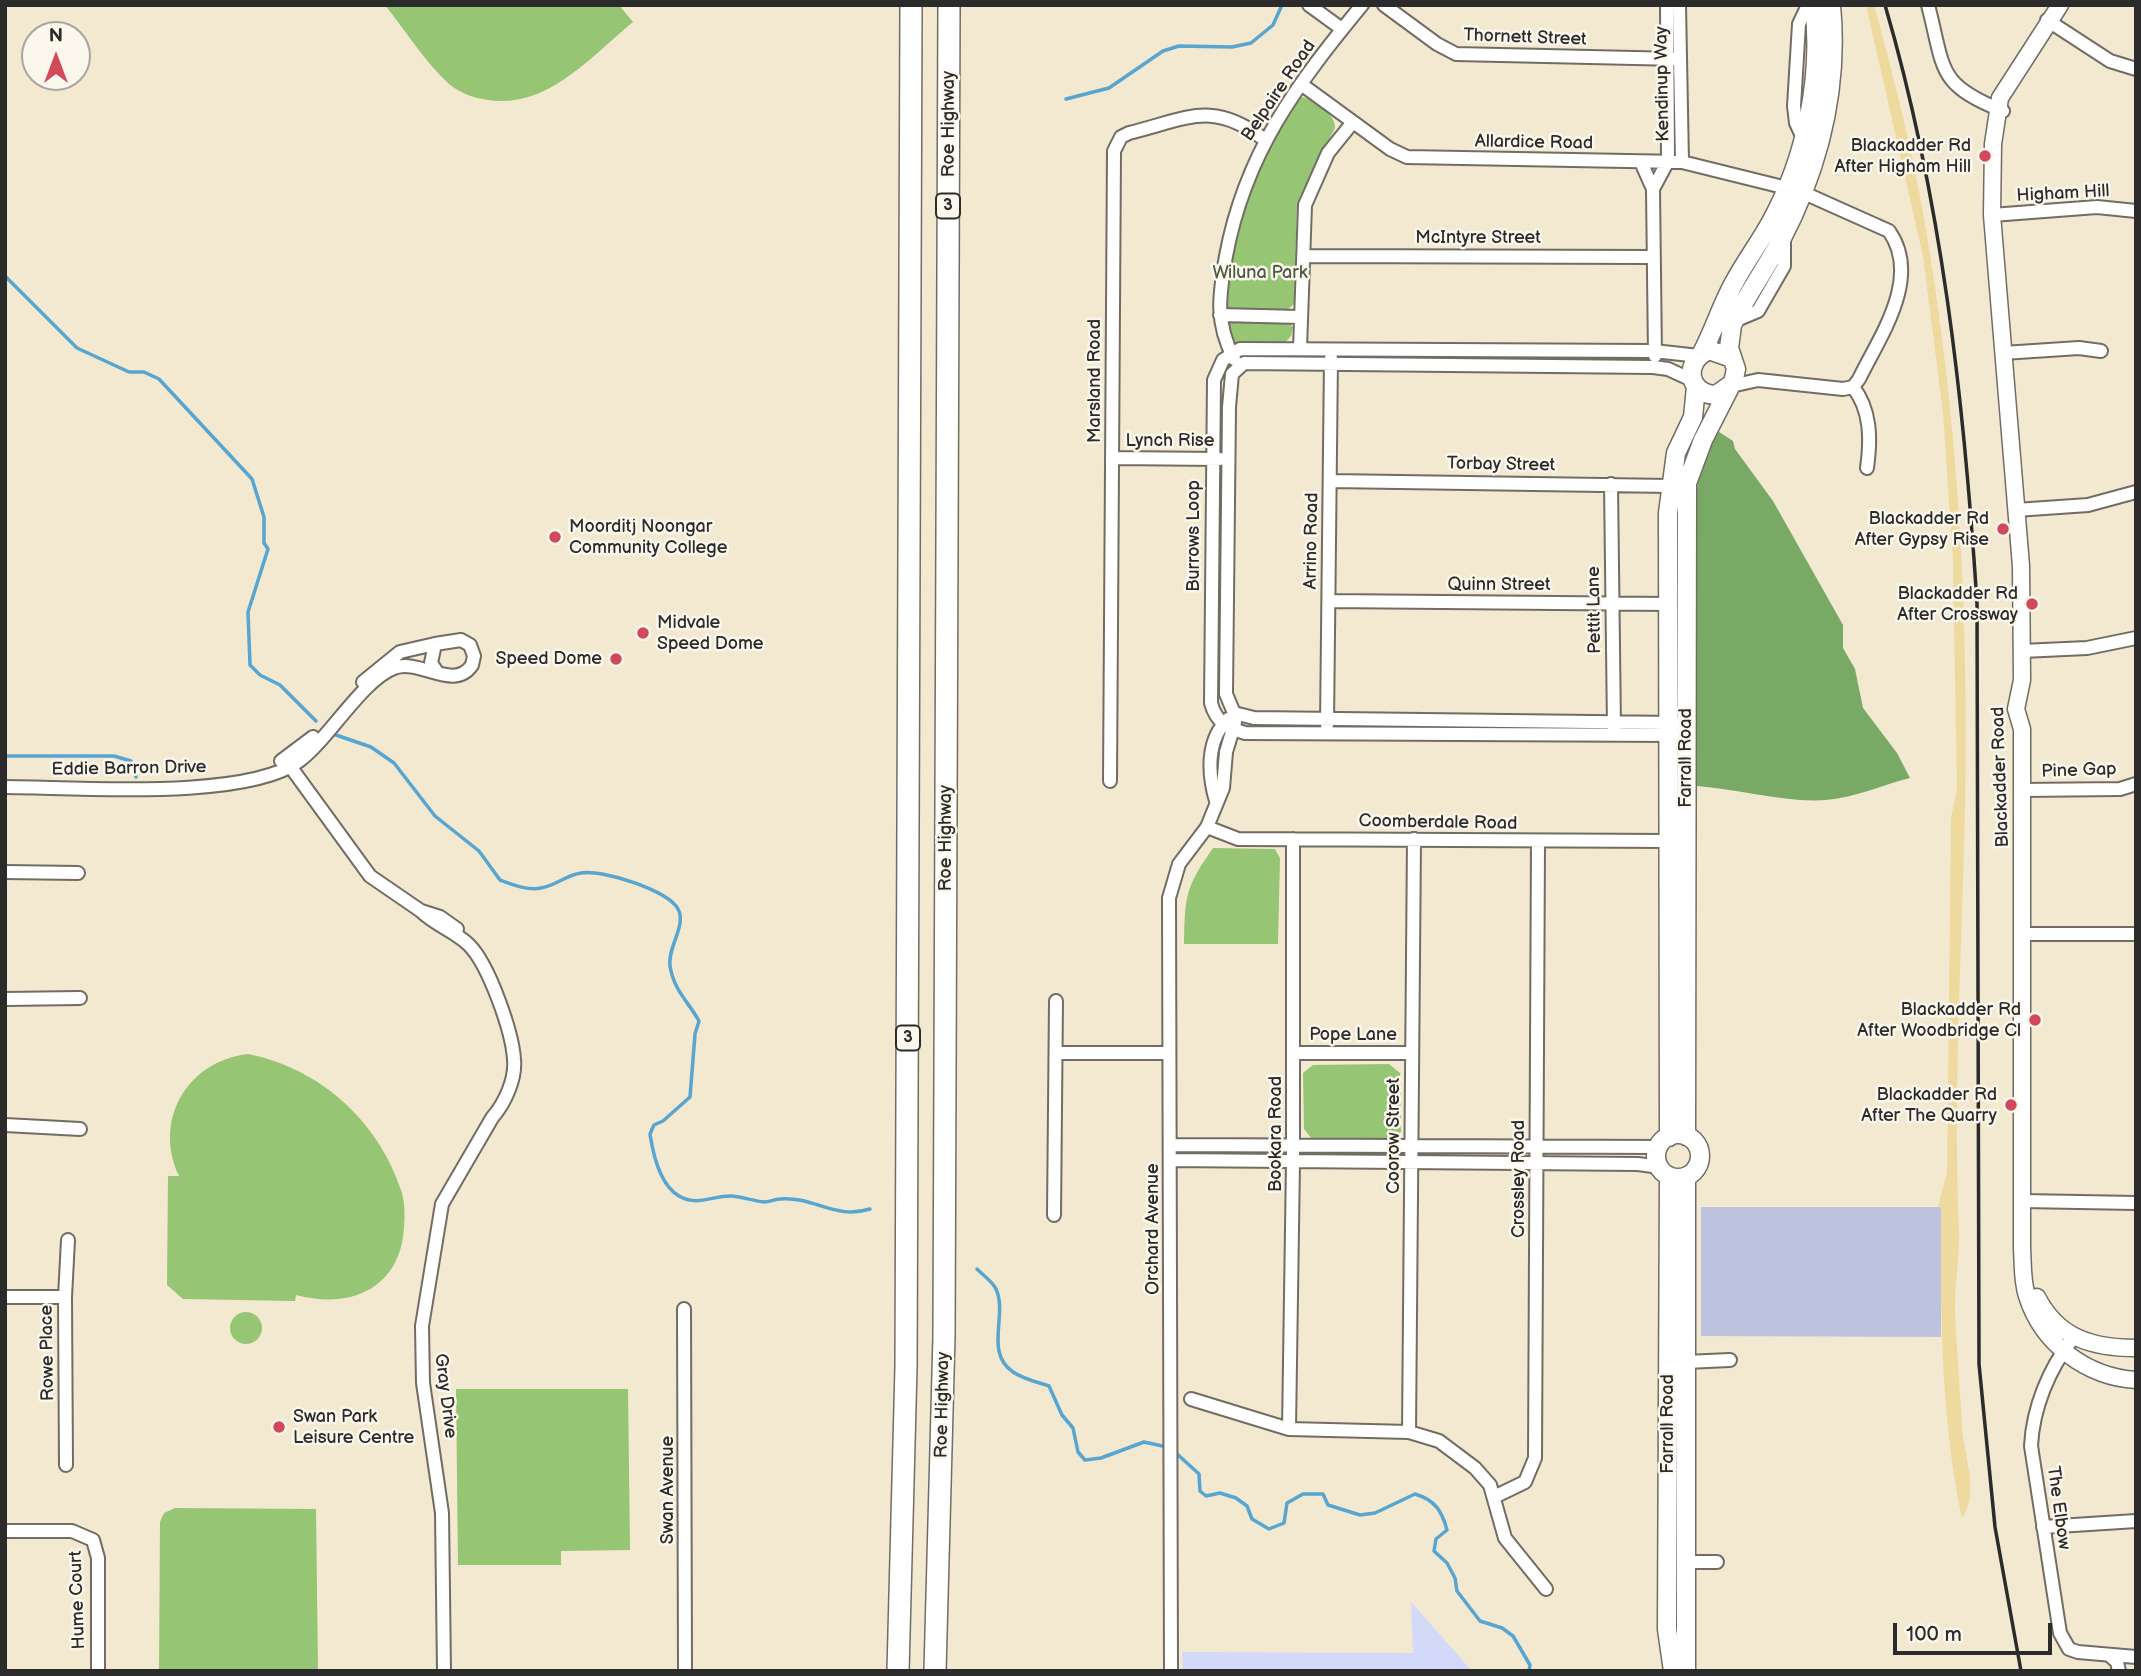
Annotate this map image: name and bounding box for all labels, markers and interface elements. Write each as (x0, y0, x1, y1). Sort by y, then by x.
north arrow (21, 21, 91, 91)
text: N (49, 25, 63, 48)
street label: Thornett Street (1463, 25, 1587, 51)
street label: Kendinup Way (1651, 26, 1675, 142)
street label: Belpaire Road (1237, 36, 1321, 146)
street label: Roe Highway (938, 71, 960, 177)
street label: Allardice Road (1475, 131, 1593, 155)
place label: Blackadder Rd After Higham Hill (1834, 135, 1971, 178)
marker: Blackadder Rd After Higham Hill (1977, 148, 1993, 164)
street label: Higham Hill (2016, 181, 2110, 207)
road number: 3 (936, 194, 960, 218)
street label: McIntyre Street (1415, 227, 1541, 249)
park label: Wiluna Park (1212, 262, 1308, 284)
street label: Marsland Road (1084, 319, 1106, 443)
street label: Lynch Rise (1126, 430, 1214, 452)
street label: Torbay Street (1447, 453, 1555, 477)
street label: Burrows Loop (1183, 480, 1205, 592)
street label: Arrino Road (1300, 492, 1324, 590)
place label: Blackadder Rd After Gypsy Rise (1855, 508, 1989, 550)
place label: Moorditj Noongar Community College (569, 516, 727, 558)
marker: Blackadder Rd After Gypsy Rise (1995, 521, 2011, 537)
marker: Moorditj Noongar Community College (547, 529, 563, 545)
street label: Pettit Lane (1583, 566, 1607, 654)
street label: Quinn Street (1448, 574, 1550, 596)
place label: Blackadder Rd After Crossway (1897, 583, 2018, 626)
marker: Blackadder Rd After Crossway (2024, 596, 2040, 612)
place label: Midvale Speed Dome (657, 612, 764, 654)
marker: Midvale Speed Dome (635, 625, 651, 641)
place label: Speed Dome (495, 648, 602, 670)
marker: Speed Dome (608, 651, 624, 667)
street label: Blackadder Road (1988, 706, 2014, 848)
street label: Farrall Road (1675, 708, 1697, 808)
street label: Eddie Barron Drive (51, 757, 207, 781)
street label: Pine Gap (2041, 759, 2117, 783)
street label: Roe Highway (935, 785, 957, 891)
street label: Coomberdale Road (1358, 811, 1518, 835)
place label: Blackadder Rd After Woodbridge Cl (1857, 999, 2021, 1042)
marker: Blackadder Rd After Woodbridge Cl (2027, 1012, 2043, 1028)
street label: Pope Lane (1309, 1024, 1397, 1046)
road number: 3 (896, 1026, 920, 1050)
street label: Bookara Road (1265, 1076, 1287, 1192)
street label: Coorow Street (1383, 1078, 1405, 1194)
place label: Blackadder Rd After The Quarry (1861, 1084, 1997, 1126)
marker: Blackadder Rd After The Quarry (2003, 1097, 2019, 1113)
street label: Crossley Road (1508, 1120, 1530, 1238)
street label: Orchard Avenue (1142, 1163, 1164, 1295)
street label: Rowe Place (36, 1305, 60, 1401)
street label: Gray Drive (429, 1352, 461, 1440)
street label: Roe Highway (931, 1352, 955, 1458)
street label: Farrall Road (1657, 1374, 1679, 1474)
place label: Swan Park Leisure Centre (293, 1406, 414, 1448)
marker: Swan Park Leisure Centre (271, 1419, 287, 1435)
street label: Swan Avenue (657, 1436, 679, 1544)
street label: The Elbow (2041, 1465, 2075, 1551)
street label: Hume Court (65, 1550, 91, 1650)
scale bar (1896, 1610, 2055, 1654)
text: 100 m (1906, 1622, 1962, 1647)

